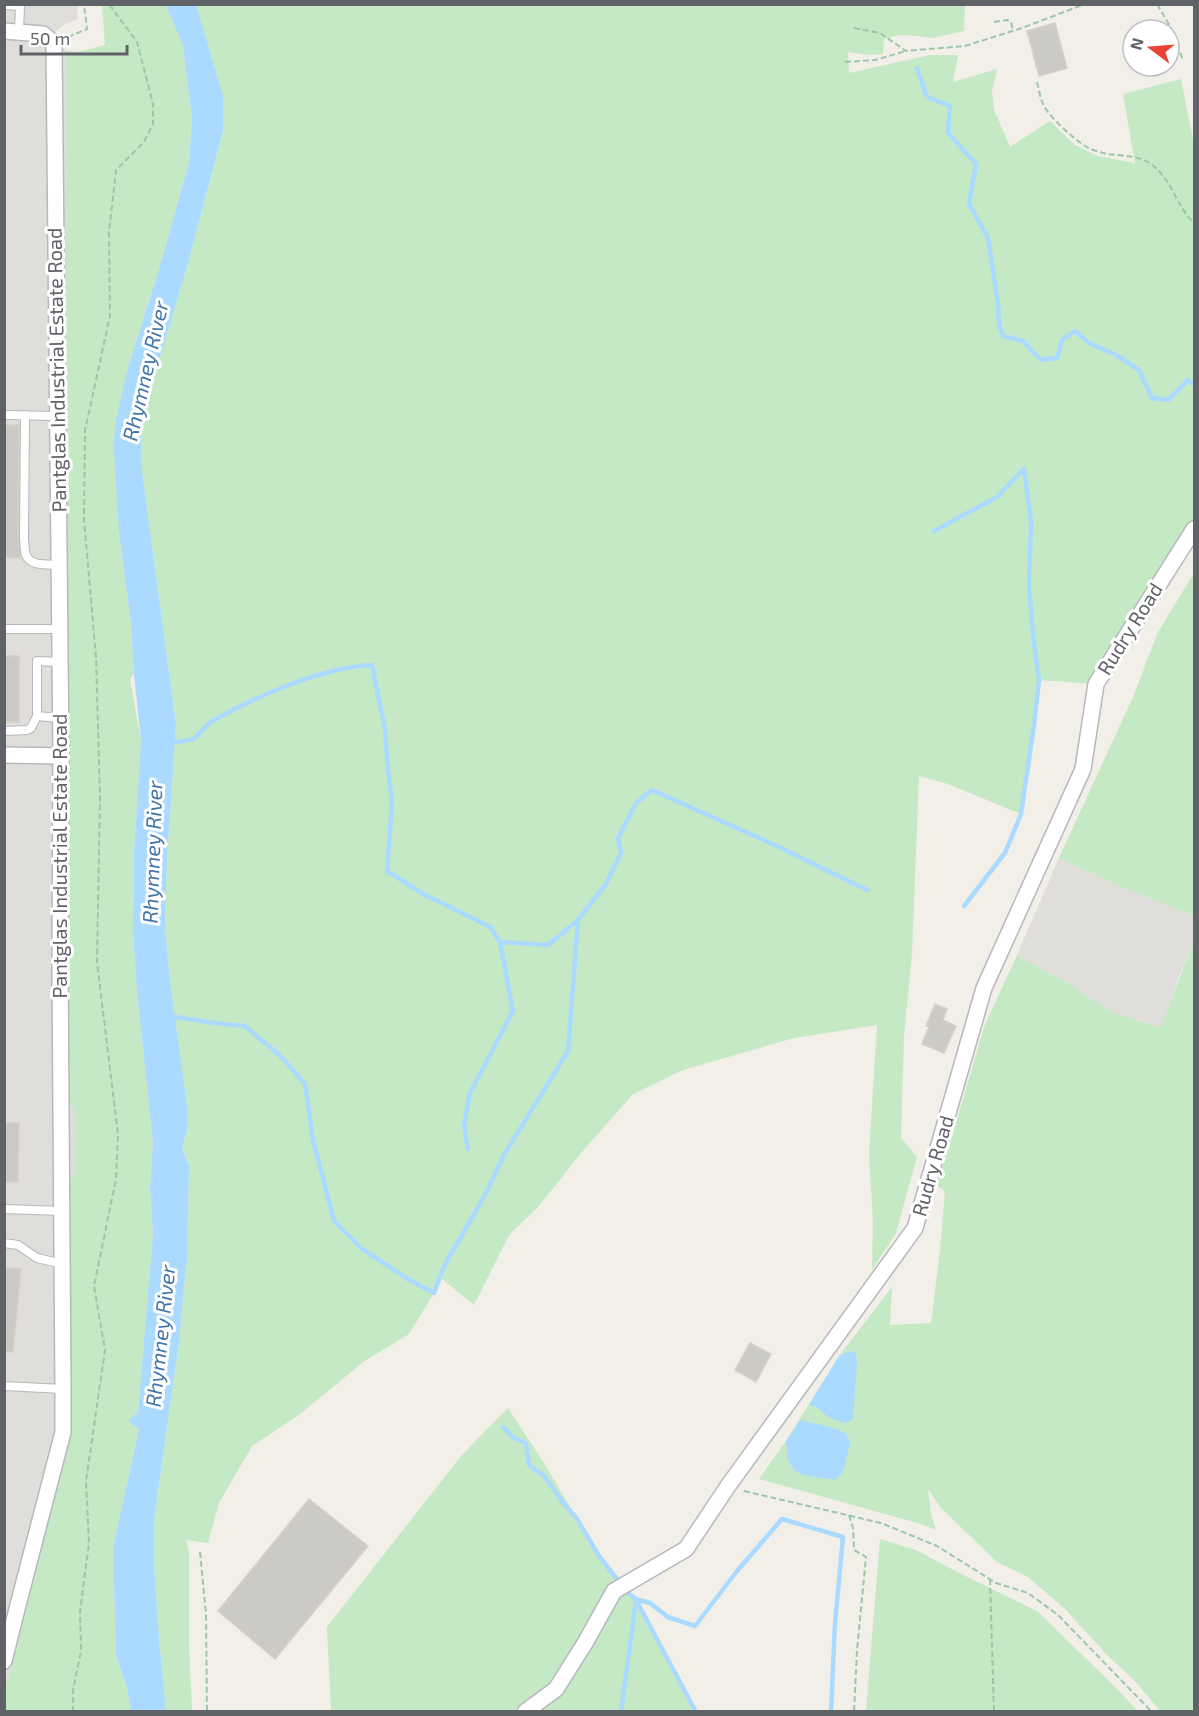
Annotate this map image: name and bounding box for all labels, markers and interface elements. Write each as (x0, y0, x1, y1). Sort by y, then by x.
scale bar (21, 18, 128, 56)
north arrow (1121, 18, 1181, 78)
text: 50 m (30, 27, 70, 49)
text: N (1125, 36, 1147, 52)
street label: Pantglas Industrial Estate Road (42, 227, 70, 513)
water label: Rhymney River (116, 298, 174, 443)
street label: Rudry Road (1091, 578, 1167, 679)
street label: Pantglas Industrial Estate Road (47, 714, 71, 998)
water label: Rhymney River (137, 779, 168, 924)
street label: Rudry Road (906, 1112, 958, 1219)
water label: Rhymney River (140, 1263, 180, 1408)

